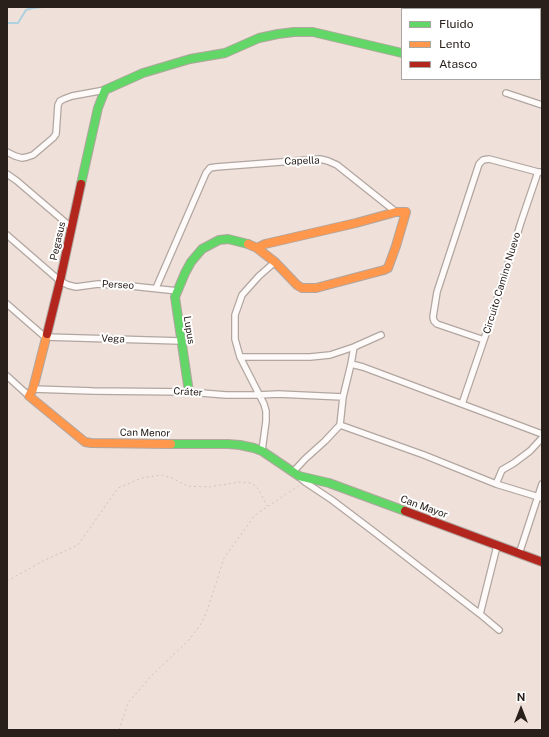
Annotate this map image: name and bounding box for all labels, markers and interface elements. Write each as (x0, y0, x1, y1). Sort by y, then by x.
legend (401, 8, 541, 80)
text: Fluido (439, 17, 474, 31)
text: Lento (439, 37, 470, 51)
text: Atasco (439, 57, 477, 71)
street label: Capella (284, 154, 320, 168)
street label: Pegasus (48, 220, 68, 262)
street label: Circuito Camino Nuevo (481, 231, 523, 335)
street label: Perseo (102, 278, 134, 292)
street label: Lupus (181, 315, 197, 345)
street label: Vega (101, 333, 125, 345)
street label: Cráter (173, 385, 203, 399)
street label: Can Menor (120, 427, 170, 439)
street label: Can Mayor (399, 493, 449, 521)
north arrow (501, 689, 541, 729)
text: N (517, 691, 525, 703)

